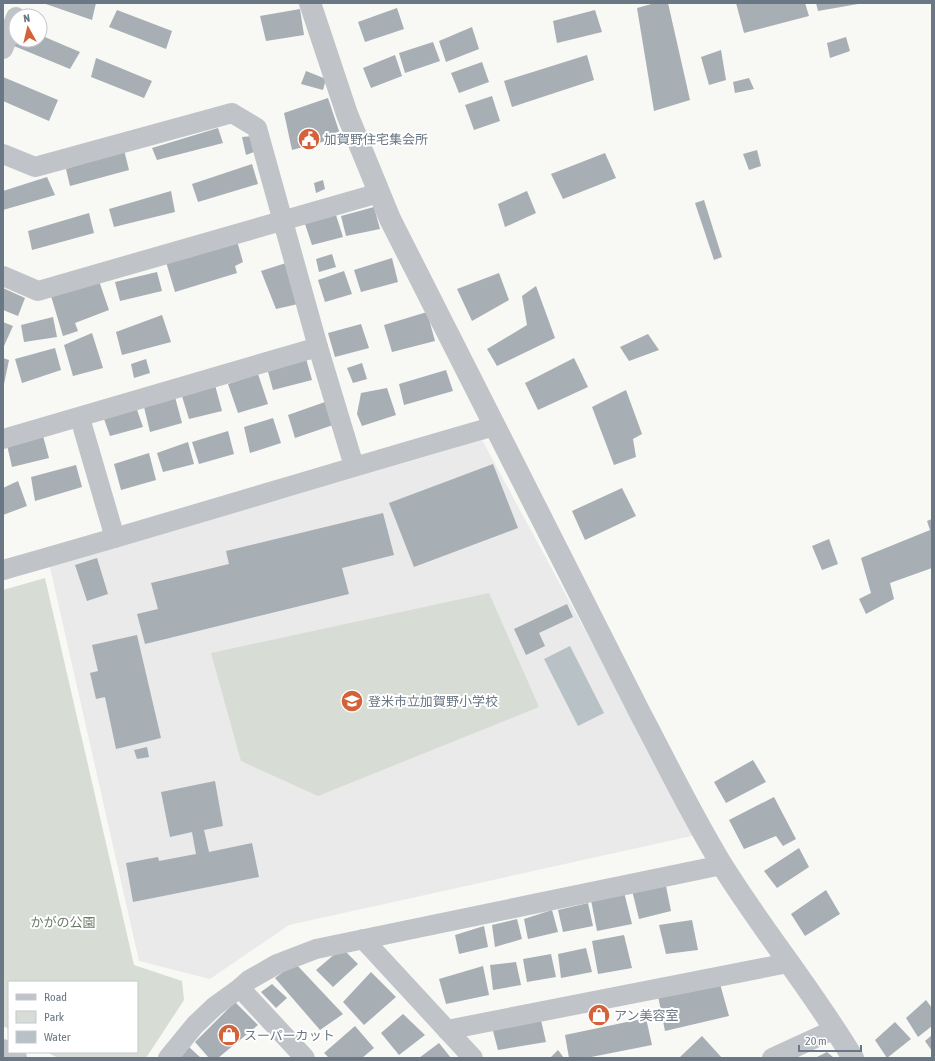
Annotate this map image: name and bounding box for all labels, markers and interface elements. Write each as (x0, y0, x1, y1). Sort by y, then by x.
north arrow (8, 8, 48, 48)
text: N (23, 12, 31, 24)
public building icon: 加賀野住宅集会所 (296, 126, 322, 152)
place label: 加賀野住宅集会所 (324, 132, 428, 147)
school or university icon: 登米市立加賀野小学校 (339, 688, 365, 714)
place label: 登米市立加賀野小学校 (368, 694, 498, 709)
park label: かがの公園 (30, 915, 96, 930)
legend (8, 981, 138, 1053)
text: Road (44, 990, 67, 1004)
shop icon: アン美容室 (586, 1002, 612, 1028)
place label: アン美容室 (614, 1008, 678, 1023)
text: Park (44, 1010, 65, 1024)
shop icon: スーパーカット (216, 1022, 242, 1048)
scale bar (799, 1027, 861, 1053)
place label: スーパーカット (244, 1028, 335, 1043)
text: Water (44, 1030, 71, 1044)
text: 20 m (805, 1034, 827, 1048)

